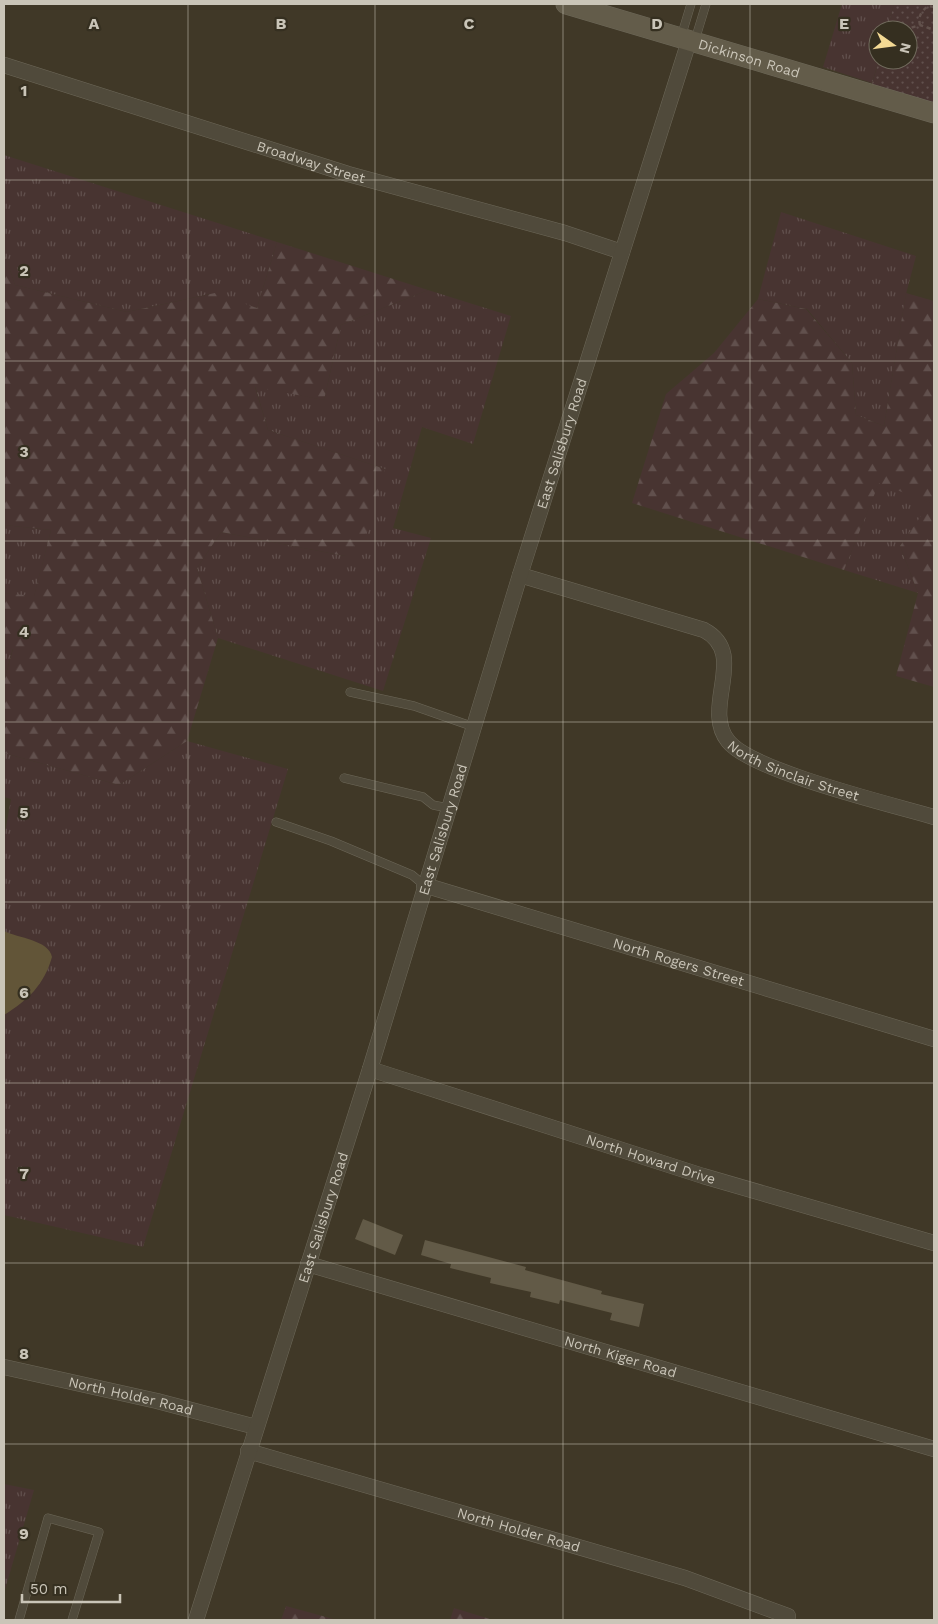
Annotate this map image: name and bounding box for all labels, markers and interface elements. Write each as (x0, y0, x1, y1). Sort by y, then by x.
text: A (89, 14, 100, 33)
text: B (276, 14, 287, 33)
text: C (464, 14, 475, 33)
text: D (651, 14, 663, 33)
text: E (839, 14, 849, 33)
north arrow (868, 20, 918, 70)
street label: Dickinson Road (696, 36, 802, 81)
text: N (897, 41, 915, 55)
text: 1 (21, 81, 27, 100)
street label: Broadway Street (255, 138, 367, 186)
text: 2 (19, 261, 29, 280)
street label: East Salisbury Road (533, 376, 590, 511)
text: 3 (19, 442, 29, 461)
text: 4 (19, 622, 29, 641)
street label: North Sinclair Street (724, 737, 861, 804)
street label: East Salisbury Road (415, 762, 470, 897)
text: 5 (19, 803, 29, 822)
street label: North Rogers Street (611, 935, 746, 989)
text: 6 (19, 983, 29, 1002)
street label: North Howard Drive (584, 1131, 717, 1187)
street label: East Salisbury Road (295, 1150, 351, 1285)
text: 7 (19, 1164, 29, 1183)
street label: North Kiger Road (563, 1332, 679, 1381)
text: 8 (19, 1344, 29, 1363)
street label: North Holder Road (67, 1374, 195, 1418)
street label: North Holder Road (455, 1504, 582, 1555)
text: 9 (19, 1524, 29, 1543)
scale bar (22, 1572, 120, 1604)
text: 50 m (30, 1580, 67, 1598)

